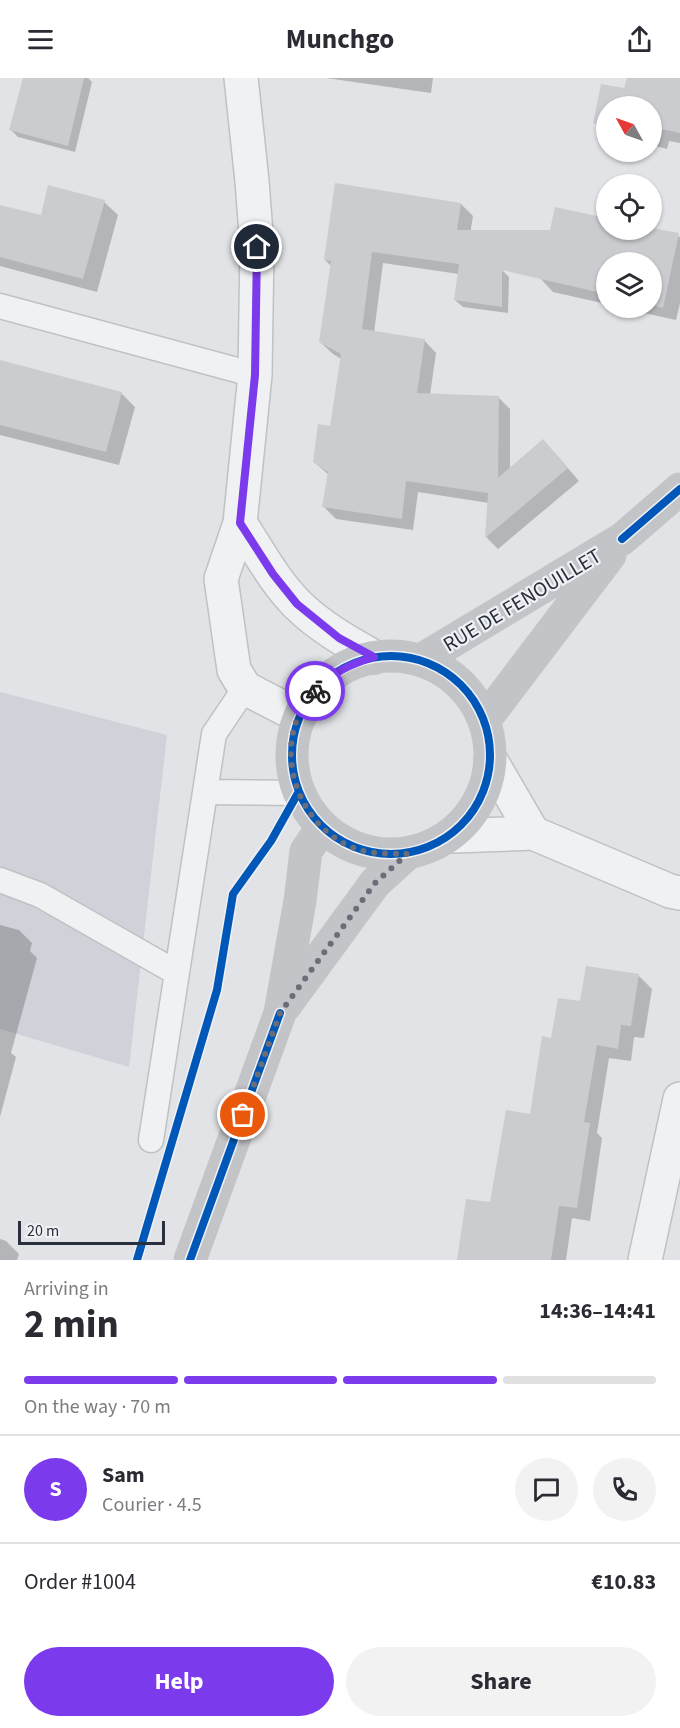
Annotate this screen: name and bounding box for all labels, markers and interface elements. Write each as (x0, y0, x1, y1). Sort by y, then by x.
text: Munchgo (286, 20, 394, 59)
icon: menu (24, 23, 57, 56)
icon: share (623, 23, 656, 56)
north arrow (596, 96, 662, 162)
map controls (596, 96, 662, 318)
button: locate (596, 174, 662, 240)
pin (231, 221, 282, 272)
icon: home (240, 230, 273, 263)
button: layers (596, 252, 662, 318)
street label: RUE DE FENOUILLET (437, 541, 607, 659)
courier (285, 661, 345, 721)
icon: bike (299, 675, 332, 708)
pin (217, 1089, 268, 1140)
icon: bag (226, 1098, 259, 1131)
scale bar (18, 1218, 165, 1246)
text: 20 m (27, 1220, 59, 1242)
text: Arriving in (24, 1275, 109, 1303)
text: 14:36–14:41 (539, 1295, 656, 1327)
text: 2 min (24, 1297, 119, 1353)
text: On the way · 70 m (24, 1393, 171, 1421)
button: chat (515, 1458, 578, 1521)
button: phone (593, 1458, 656, 1521)
text: Sam (102, 1459, 145, 1491)
text: S (49, 1473, 62, 1505)
text: Courier · 4.5 (102, 1491, 202, 1519)
text: Order #1004 (24, 1566, 136, 1598)
text: €10.83 (591, 1566, 656, 1598)
button: Help (24, 1647, 334, 1716)
button: Share (346, 1647, 656, 1716)

